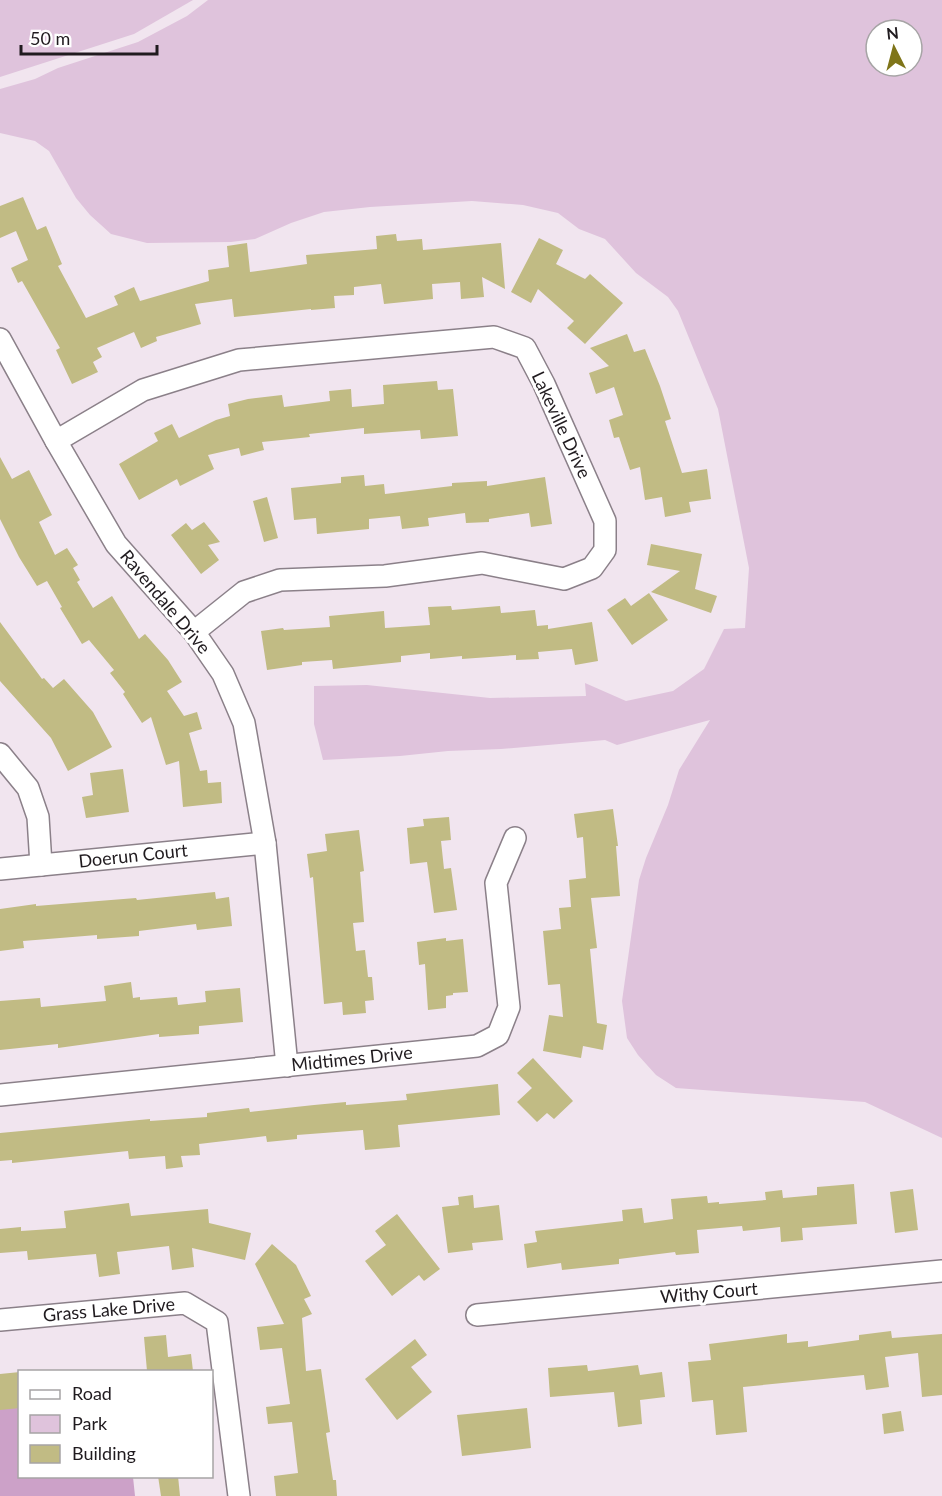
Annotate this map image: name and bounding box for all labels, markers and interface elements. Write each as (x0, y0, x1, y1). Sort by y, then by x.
scale bar (21, 18, 158, 56)
north arrow (864, 18, 924, 78)
text: N (885, 22, 900, 43)
text: 50 m (30, 27, 70, 49)
street label: Lakeville Drive (528, 368, 596, 481)
street label: Ravendale Drive (116, 545, 216, 658)
street label: Doerun Court (77, 838, 189, 872)
street label: Midtimes Drive (290, 1041, 414, 1075)
street label: Withy Court (659, 1277, 759, 1307)
street label: Grass Lake Drive (42, 1292, 176, 1326)
legend (18, 1370, 213, 1478)
text: Road (72, 1382, 112, 1404)
text: Park (72, 1412, 108, 1434)
text: Building (72, 1442, 136, 1464)

